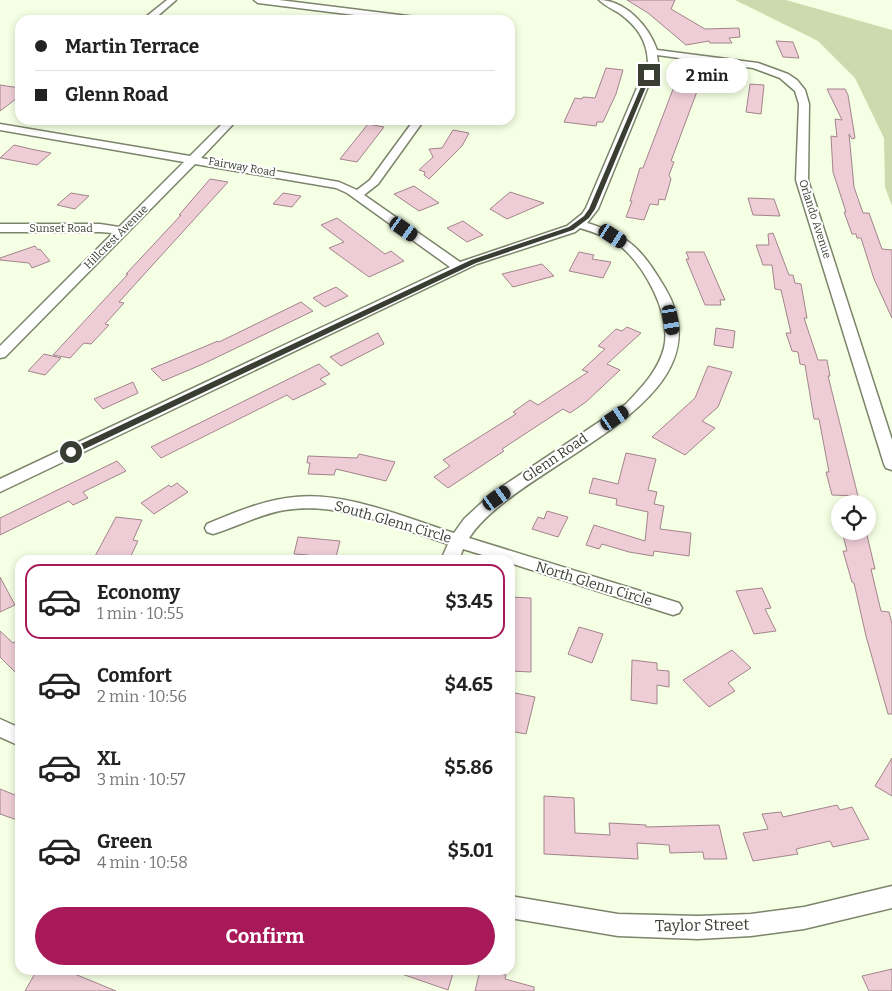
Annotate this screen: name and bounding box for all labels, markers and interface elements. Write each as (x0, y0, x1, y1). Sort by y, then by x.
text: Martin Terrace (65, 35, 199, 58)
callout: 2 min (666, 58, 749, 92)
route end (638, 64, 660, 86)
text: 2 min (686, 66, 728, 85)
text: Glenn Road (65, 83, 168, 106)
street label: Fairway Road (207, 155, 277, 179)
street label: Orlando Avenue (796, 178, 834, 260)
street label: Hillcrest Avenue (81, 202, 151, 272)
car (387, 214, 420, 244)
street label: Sunset Road (29, 222, 93, 235)
car (596, 222, 629, 250)
car (661, 304, 680, 336)
car (598, 403, 631, 433)
street label: Glenn Road (519, 430, 591, 486)
route start (60, 441, 82, 463)
car (480, 483, 513, 513)
map controls (831, 495, 876, 540)
button: locate (831, 495, 876, 540)
street label: South Glenn Circle (332, 497, 454, 547)
street label: North Glenn Circle (534, 558, 654, 610)
icon: car (37, 579, 82, 624)
text: Economy (97, 581, 180, 604)
text: $3.45 (445, 590, 493, 613)
text: 1 min · 10:55 (97, 604, 184, 623)
icon: car (37, 662, 82, 707)
text: Comfort (97, 664, 172, 687)
text: $4.65 (445, 673, 493, 696)
text: 2 min · 10:56 (97, 687, 187, 706)
icon: car (37, 745, 82, 790)
text: XL (97, 747, 121, 770)
text: $5.86 (444, 756, 493, 779)
text: 3 min · 10:57 (97, 770, 186, 789)
icon: car (37, 828, 82, 873)
text: Green (97, 830, 152, 853)
text: $5.01 (448, 839, 493, 862)
text: 4 min · 10:58 (97, 853, 188, 872)
button: Confirm (35, 907, 495, 965)
street label: Taylor Street (655, 915, 750, 935)

